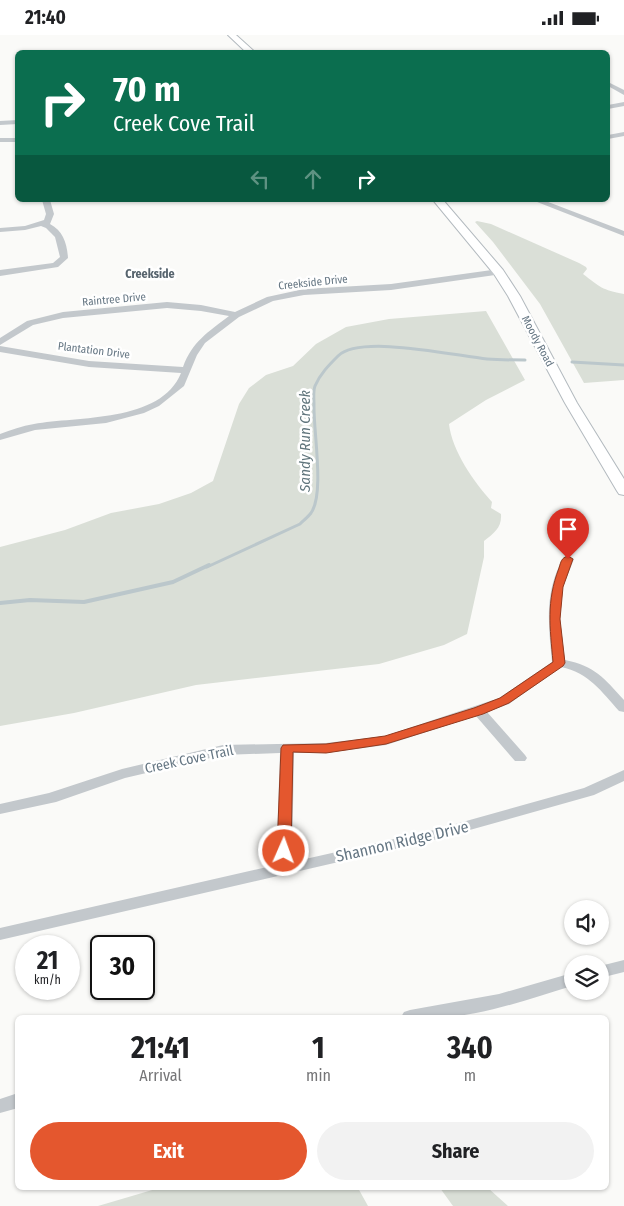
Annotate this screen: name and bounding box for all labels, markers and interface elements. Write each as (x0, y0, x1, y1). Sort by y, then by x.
text: 21:40 (25, 6, 66, 29)
text: 70 m (113, 68, 181, 110)
icon: right (30, 70, 95, 135)
text: Creek Cove Trail (113, 110, 255, 137)
icon: left (246, 165, 274, 193)
icon: ahead (299, 165, 327, 193)
icon: right (352, 165, 380, 193)
district label: Creekside (125, 267, 175, 281)
street label: Creekside Drive (278, 272, 348, 293)
street label: Raintree Drive (82, 290, 146, 309)
street label: Moody Road (519, 314, 556, 369)
street label: Plantation Drive (57, 340, 131, 361)
water label: Sandy Run Creek (296, 389, 314, 493)
pin (547, 508, 589, 559)
icon: arrive (554, 515, 582, 543)
street label: Creek Cove Trail (143, 742, 235, 777)
street label: Shannon Ridge Drive (334, 817, 471, 866)
position arrow (257, 824, 309, 876)
map controls (564, 900, 609, 1000)
button: sound (564, 900, 609, 945)
speed limit sign: 30 (90, 935, 155, 1000)
text: 21 (37, 946, 58, 976)
button: layers (564, 955, 609, 1000)
text: km/h (34, 973, 61, 987)
text: 21:41 (131, 1030, 190, 1066)
text: 1 (312, 1030, 325, 1066)
text: 340 (447, 1030, 493, 1066)
text: Arrival (139, 1066, 182, 1085)
text: min (306, 1066, 331, 1085)
text: m (464, 1066, 476, 1085)
button: Exit (30, 1122, 307, 1180)
button: Share (317, 1122, 594, 1180)

